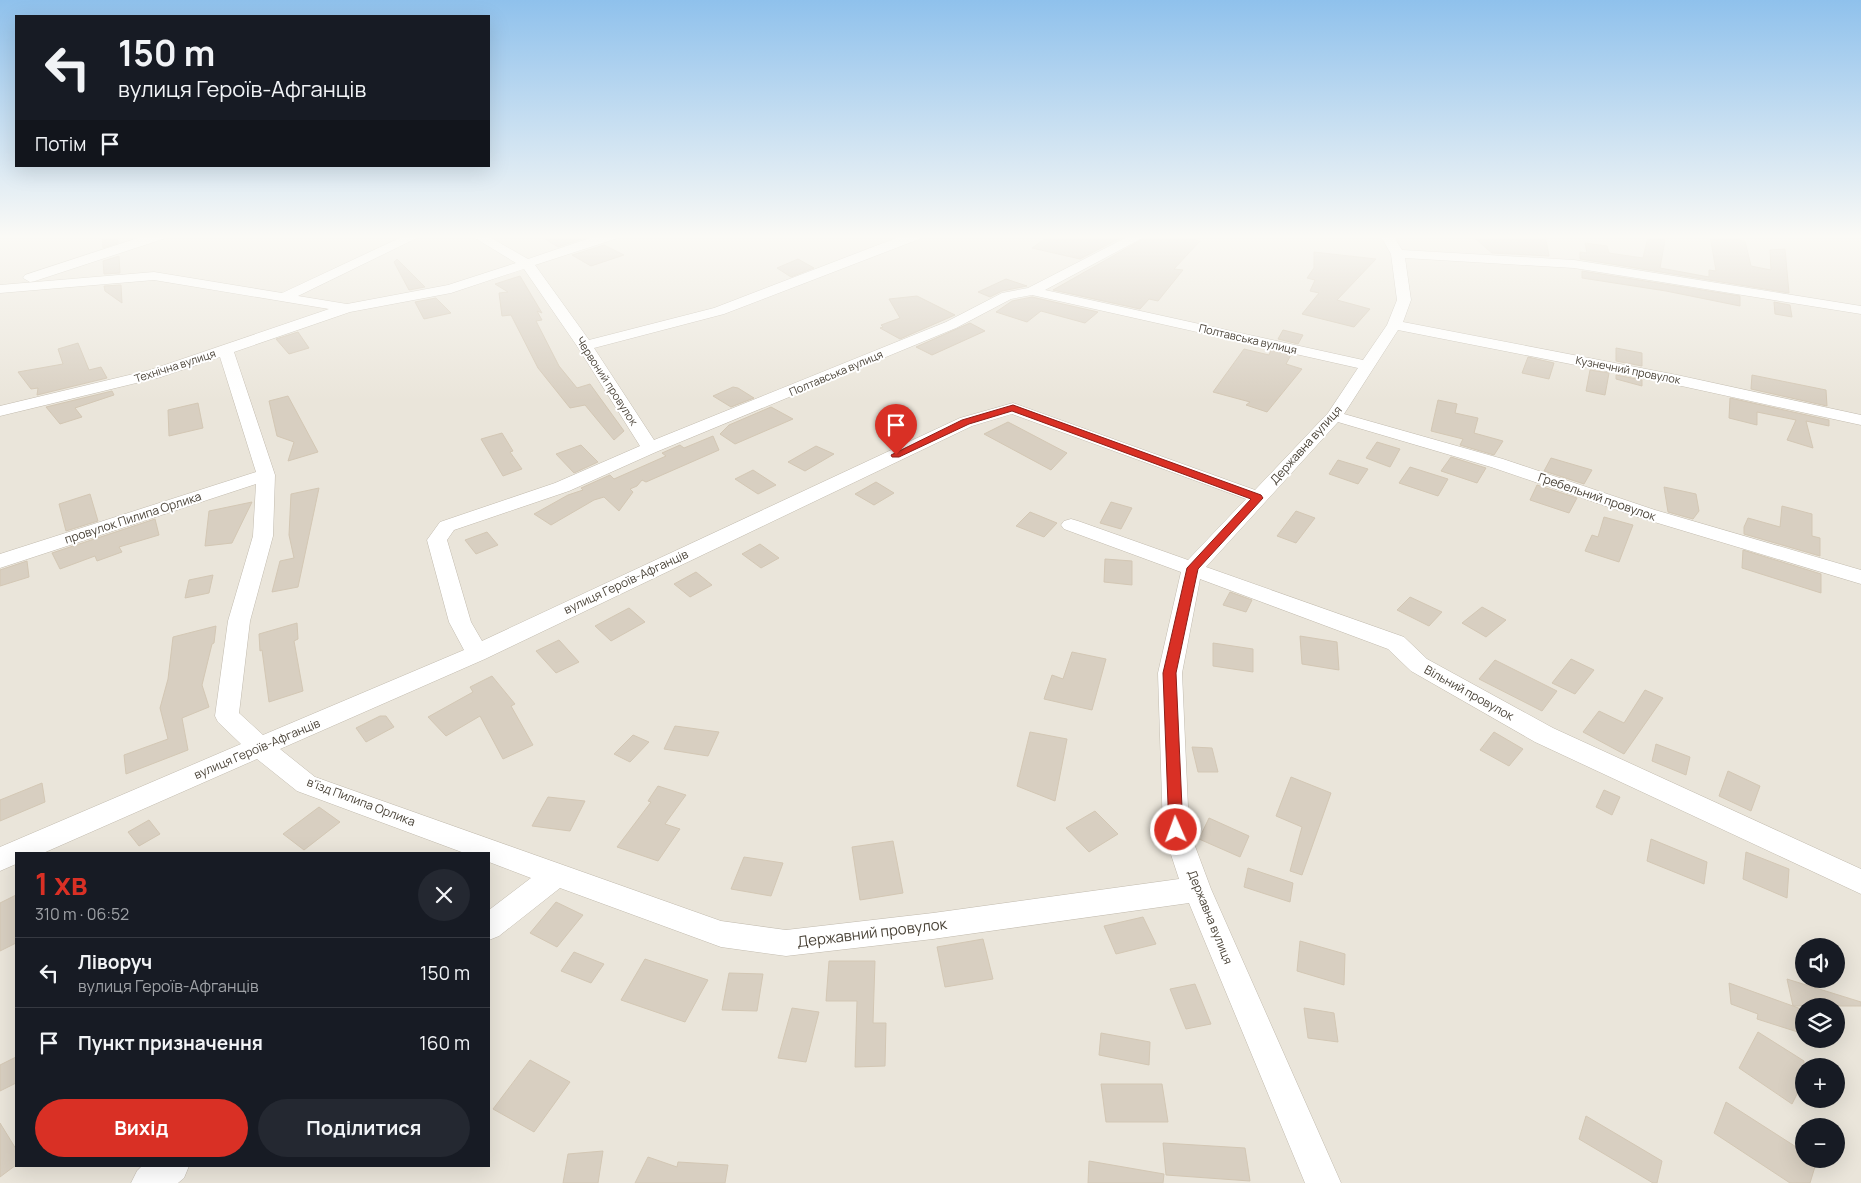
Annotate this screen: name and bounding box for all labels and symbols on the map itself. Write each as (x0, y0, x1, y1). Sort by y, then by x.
street label: Полтавська вулиця (1197, 320, 1299, 357)
street label: Червоний провулок (573, 334, 642, 428)
street label: Технічна вулиця (132, 345, 217, 386)
street label: Полтавська вулиця (787, 346, 885, 399)
street label: Кузнечний провулок (1574, 352, 1682, 387)
street label: Державна вулиця (1266, 402, 1346, 488)
pin (875, 404, 917, 455)
street label: Гребельний провулок (1536, 468, 1659, 525)
street label: провулок Пилипа Орлика (62, 487, 203, 548)
street label: вулиця Героїв-Афганців (561, 545, 691, 618)
street label: Вільний провулок (1421, 661, 1518, 725)
street label: вулиця Героїв-Афганців (191, 714, 323, 783)
street label: в'їзд Пилипа Орлика (305, 773, 418, 830)
position arrow (1149, 803, 1201, 855)
street label: Державна вулиця (1184, 867, 1237, 967)
street label: Державний провулок (796, 913, 949, 952)

